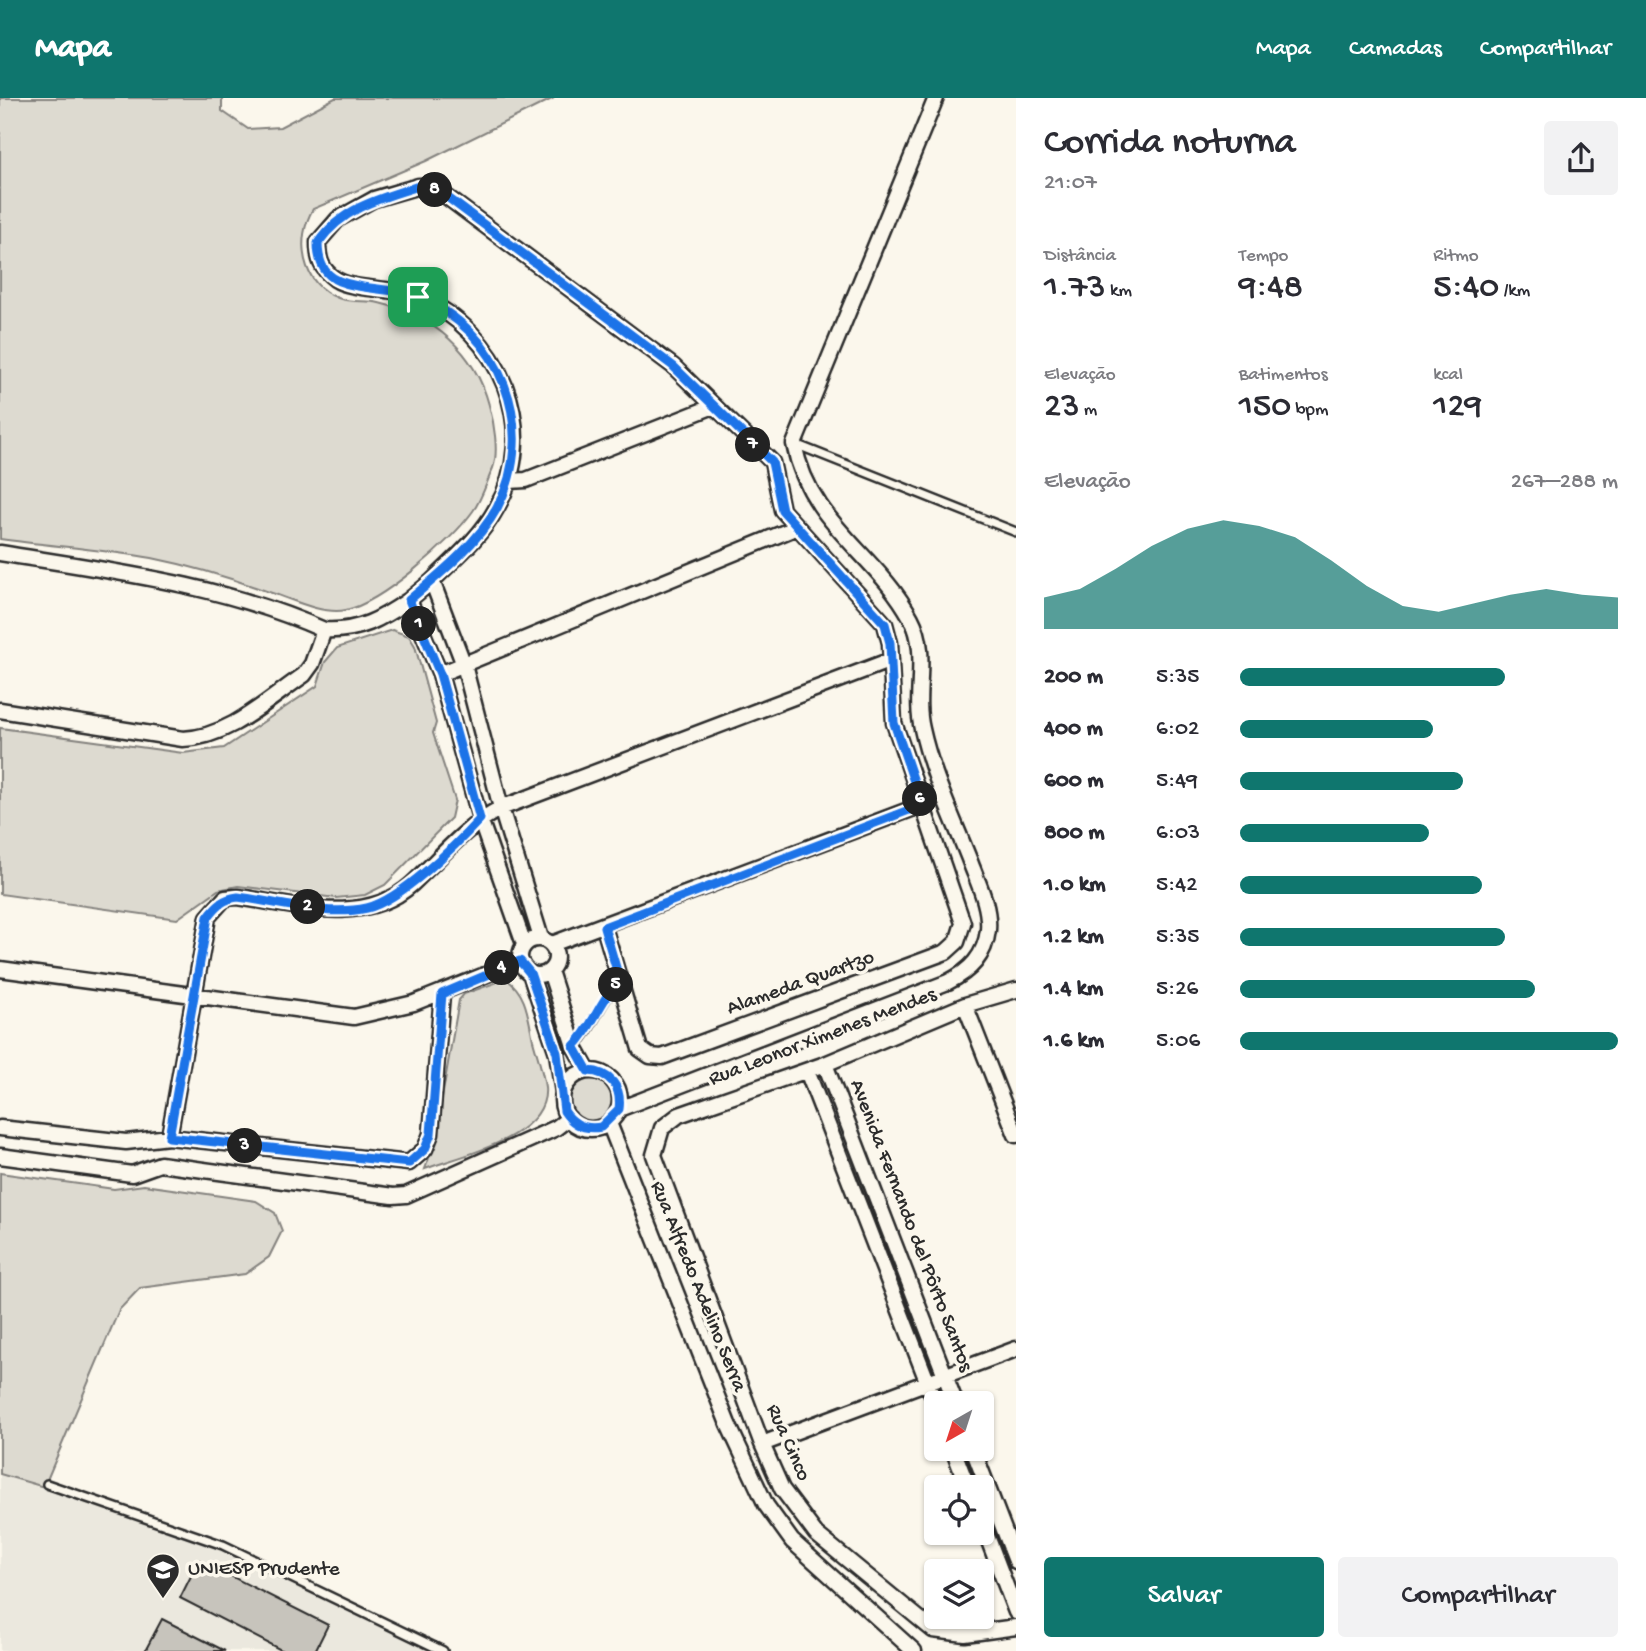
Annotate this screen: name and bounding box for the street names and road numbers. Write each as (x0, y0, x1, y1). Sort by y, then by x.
street label: Alameda Quartzo (724, 946, 878, 1022)
street label: Rua Leonor Ximenes Mendes (706, 983, 941, 1093)
street label: Avenida Fernando del Pôrto Santos (843, 1077, 978, 1377)
street label: Rua Alfredo Adelino Serra (643, 1178, 751, 1397)
street label: Rua Cinco (759, 1401, 815, 1485)

